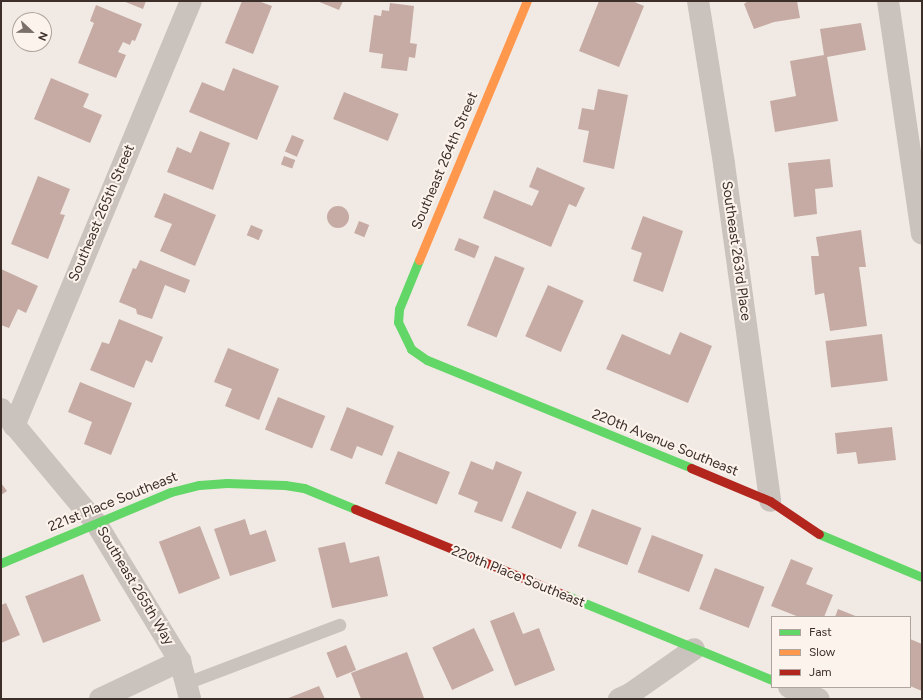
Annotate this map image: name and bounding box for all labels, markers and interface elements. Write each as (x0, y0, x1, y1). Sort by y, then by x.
north arrow (12, 12, 52, 52)
text: N (35, 30, 50, 43)
street label: Southeast 264th Street (408, 90, 482, 232)
street label: Southeast 265th Street (65, 142, 139, 284)
street label: Southeast 263rd Place (718, 180, 754, 322)
street label: 220th Avenue Southeast (589, 406, 741, 480)
street label: 221st Place Southeast (46, 468, 180, 536)
street label: Southeast 265th Way (93, 524, 177, 648)
street label: 220th Place Southeast (449, 543, 587, 611)
legend (771, 616, 911, 688)
text: Fast (809, 625, 832, 639)
text: Slow (809, 645, 835, 659)
text: Jam (809, 665, 832, 679)

